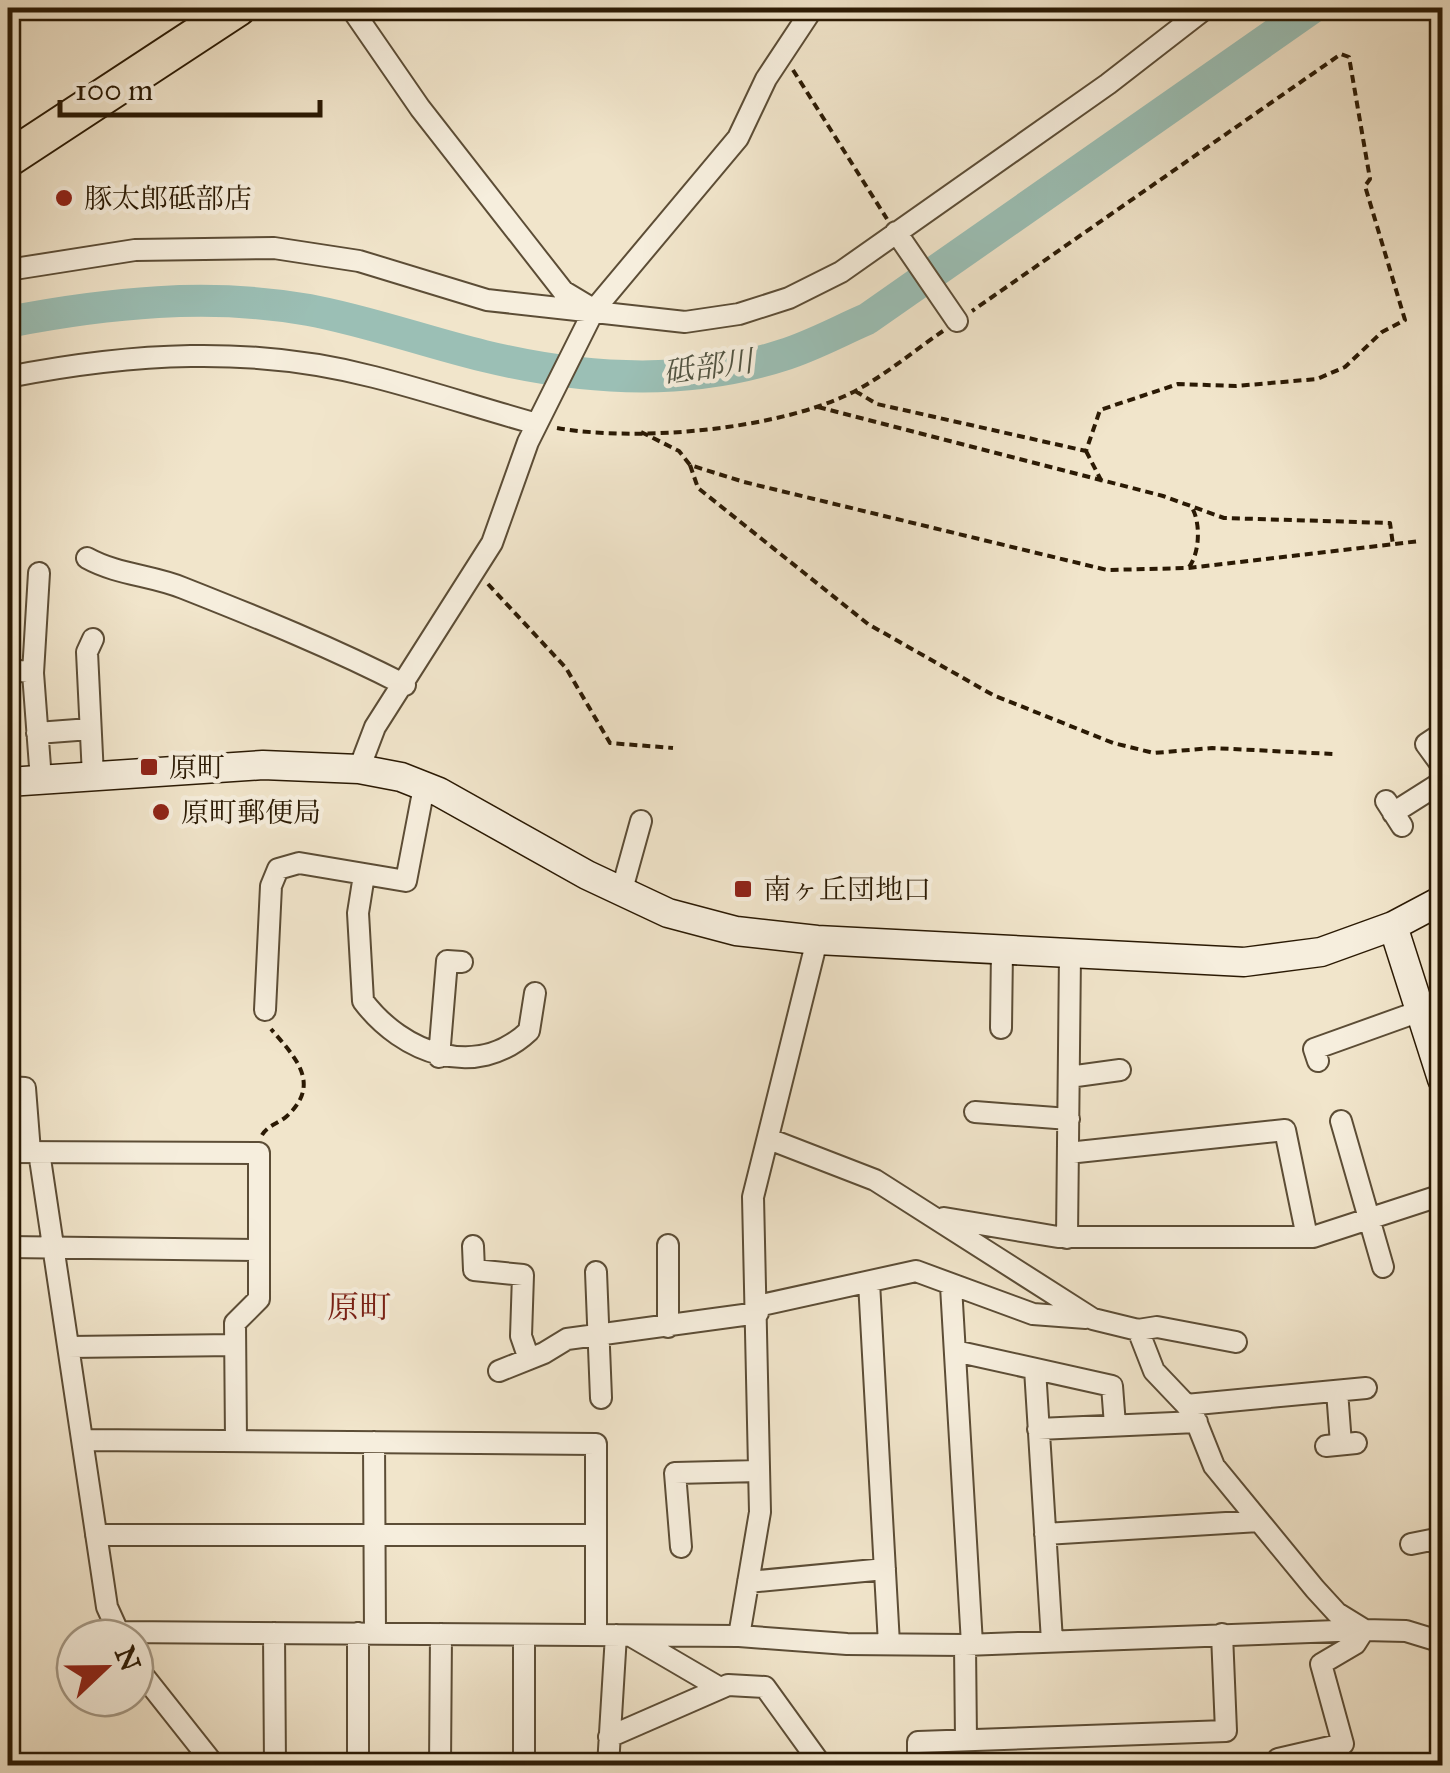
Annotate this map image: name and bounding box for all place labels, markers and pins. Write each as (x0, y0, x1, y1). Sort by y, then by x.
place label: 豚太郎砥部店 (84, 181, 252, 216)
marker: 豚太郎砥部店 (53, 187, 75, 209)
place label: 原町 (169, 750, 225, 785)
marker: 原町 (138, 756, 160, 778)
place label: 原町郵便局 (181, 795, 321, 830)
marker: 原町郵便局 (150, 801, 172, 823)
place label: 南ヶ丘団地口 (763, 872, 931, 907)
marker: 南ヶ丘団地口 (732, 878, 754, 900)

